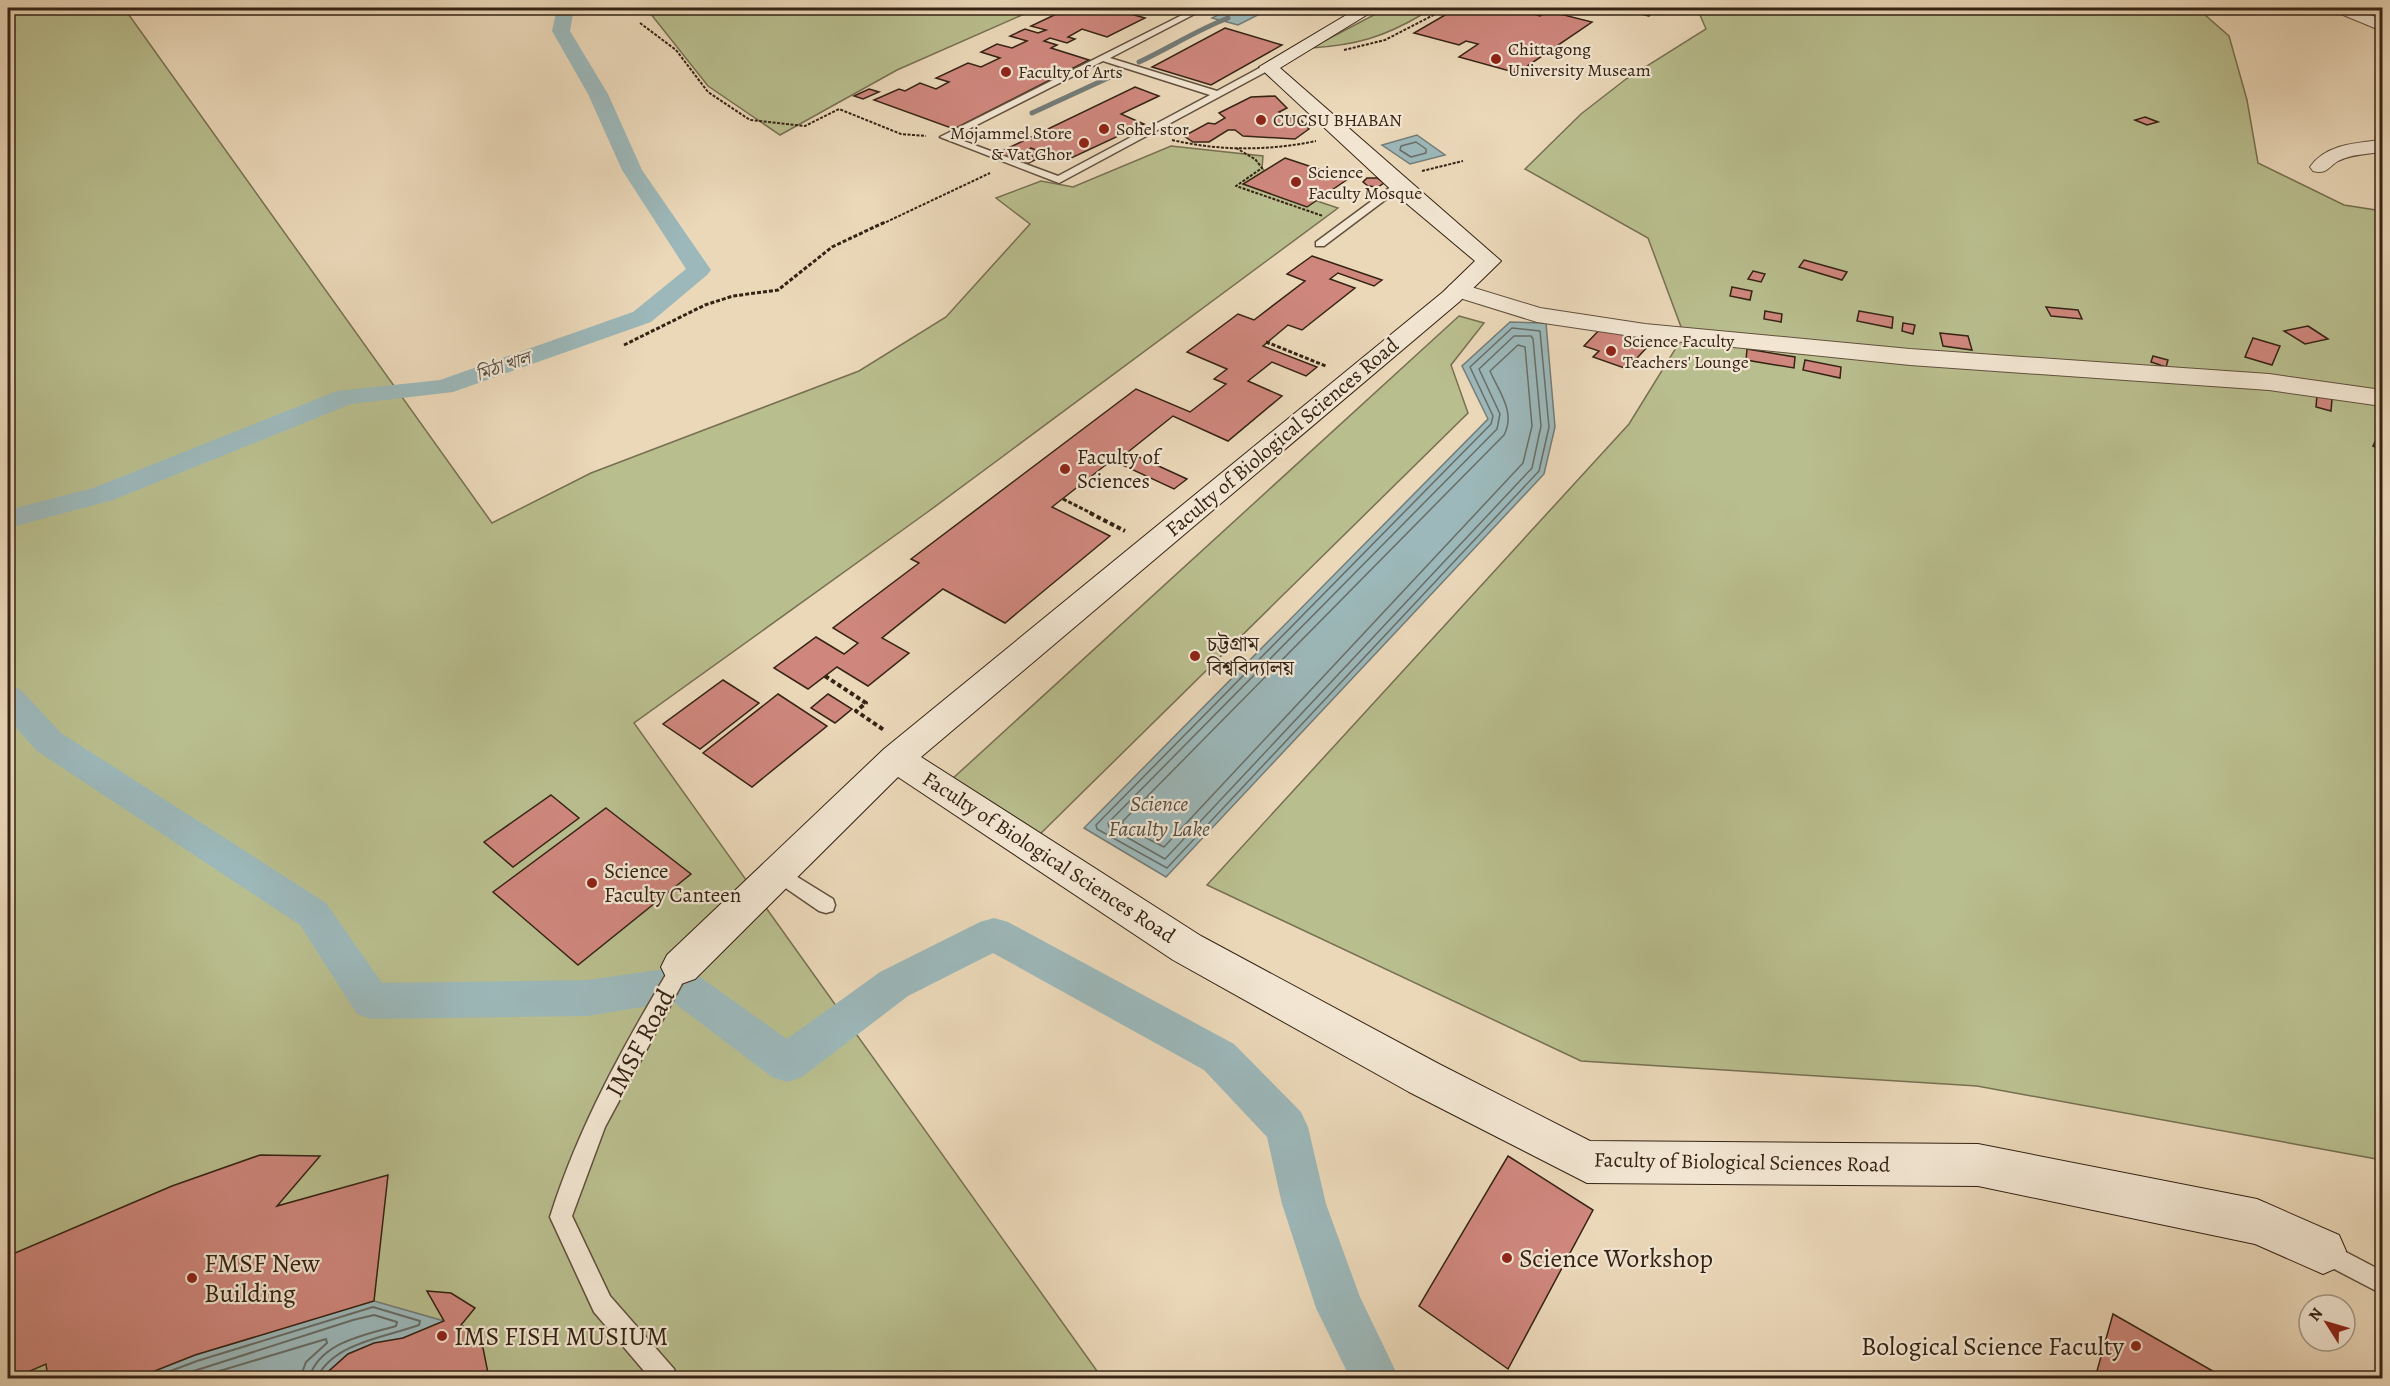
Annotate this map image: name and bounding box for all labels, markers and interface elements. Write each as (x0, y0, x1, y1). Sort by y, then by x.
place label: Chittagong University Museam (1508, 37, 1651, 82)
marker: Chittagong University Museam (1489, 52, 1503, 66)
place label: Faculty of Arts (1018, 60, 1123, 84)
marker: Faculty of Arts (999, 65, 1013, 79)
place label: CUCSU BHABAN (1273, 108, 1402, 132)
marker: CUCSU BHABAN (1254, 113, 1268, 127)
place label: Sohel stor (1116, 117, 1189, 141)
place label: Mojammel Store & Vat Ghor (950, 121, 1072, 166)
marker: Sohel stor (1097, 122, 1111, 136)
marker: Mojammel Store & Vat Ghor (1077, 136, 1091, 150)
place label: Science Faculty Mosque (1308, 160, 1422, 205)
marker: Science Faculty Mosque (1289, 175, 1303, 189)
place label: Science Faculty Teachers' Lounge (1623, 329, 1749, 374)
street label: Faculty of Biological Sciences Road (1160, 331, 1405, 543)
water label: মিঠা খাল (473, 344, 537, 386)
marker: Science Faculty Teachers' Lounge (1604, 344, 1618, 358)
place label: Faculty of Sciences (1077, 443, 1163, 495)
marker: Faculty of Sciences (1058, 462, 1072, 476)
place label: চট্টগ্রাম বিশ্ববিদ্যালয় (1206, 630, 1295, 682)
marker: চট্টগ্রাম বিশ্ববিদ্যালয় (1188, 649, 1202, 663)
street label: Faculty of Biological Sciences Road (917, 765, 1181, 950)
water label: Science Faculty Lake (1108, 789, 1210, 844)
place label: Science Faculty Canteen (604, 857, 741, 909)
marker: Science Faculty Canteen (585, 876, 599, 890)
street label: IMSF Road (597, 983, 683, 1103)
street label: Faculty of Biological Sciences Road (1594, 1145, 1891, 1179)
place label: Science Workshop (1519, 1241, 1713, 1276)
place label: FMSF New Building (204, 1246, 320, 1311)
marker: Science Workshop (1500, 1251, 1514, 1265)
marker: FMSF New Building (185, 1271, 199, 1285)
north arrow (2297, 1293, 2357, 1353)
text: N (2304, 1303, 2328, 1326)
place label: IMS FISH MUSIUM (454, 1319, 668, 1354)
marker: IMS FISH MUSIUM (435, 1329, 449, 1343)
place label: Bological Science Faculty (1861, 1329, 2124, 1364)
marker: Bological Science Faculty (2129, 1339, 2143, 1353)

